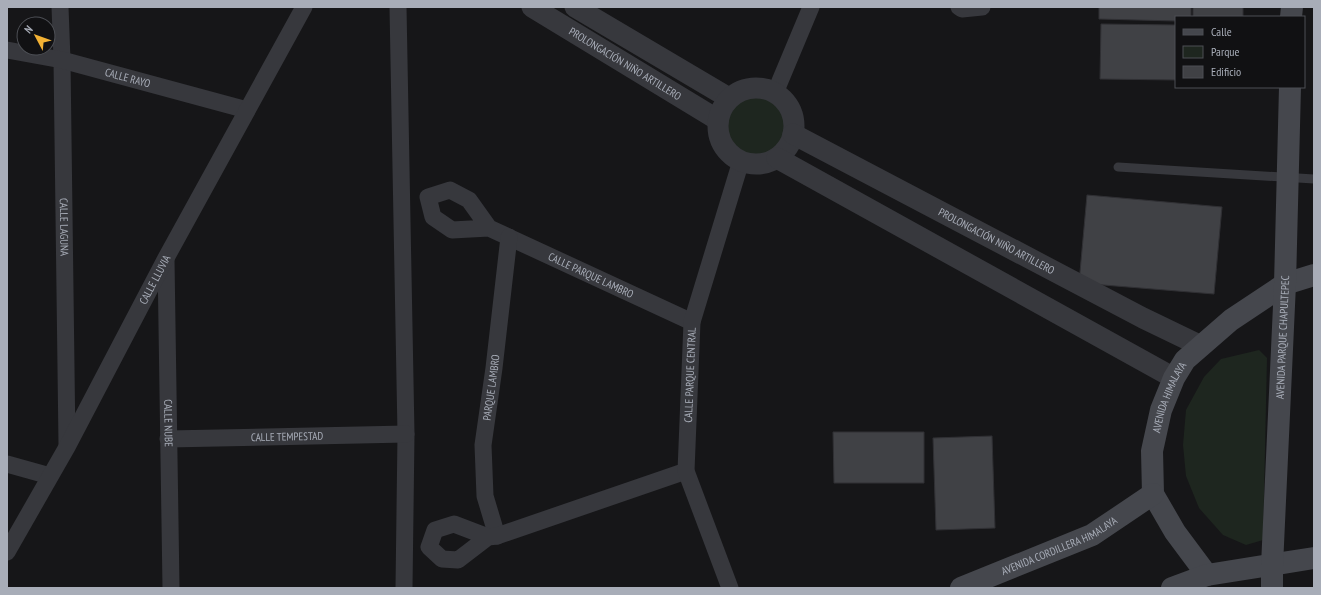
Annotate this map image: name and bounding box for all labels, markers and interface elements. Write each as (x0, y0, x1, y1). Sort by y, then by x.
north arrow (16, 16, 56, 56)
legend (1175, 16, 1305, 88)
text: N (21, 23, 36, 36)
street label: PROLONGACIÓN NIÑO ARTILLERO (566, 24, 684, 103)
text: Calle (1211, 24, 1232, 39)
text: Parque (1211, 44, 1240, 59)
text: Edificio (1211, 64, 1241, 79)
street label: CALLE RAYO (103, 65, 152, 91)
street label: CALLE LAGUNA (57, 198, 72, 257)
street label: PROLONGACIÓN NIÑO ARTILLERO (936, 205, 1057, 277)
street label: CALLE PARQUE LAMBRO (546, 249, 636, 301)
street label: CALLE LLUVIA (136, 252, 174, 307)
street label: AVENIDA PARQUE CHAPULTEPEC (1273, 275, 1292, 400)
street label: CALLE PARQUE CENTRAL (681, 327, 699, 423)
street label: PARQUE LAMBRO (480, 354, 503, 421)
street label: AVENIDA HIMALAYA (1149, 359, 1190, 434)
street label: CALLE NUBE (161, 399, 176, 447)
street label: CALLE TEMPESTAD (251, 429, 323, 444)
street label: AVENIDA CORDILLERA HIMALAYA (999, 513, 1120, 578)

